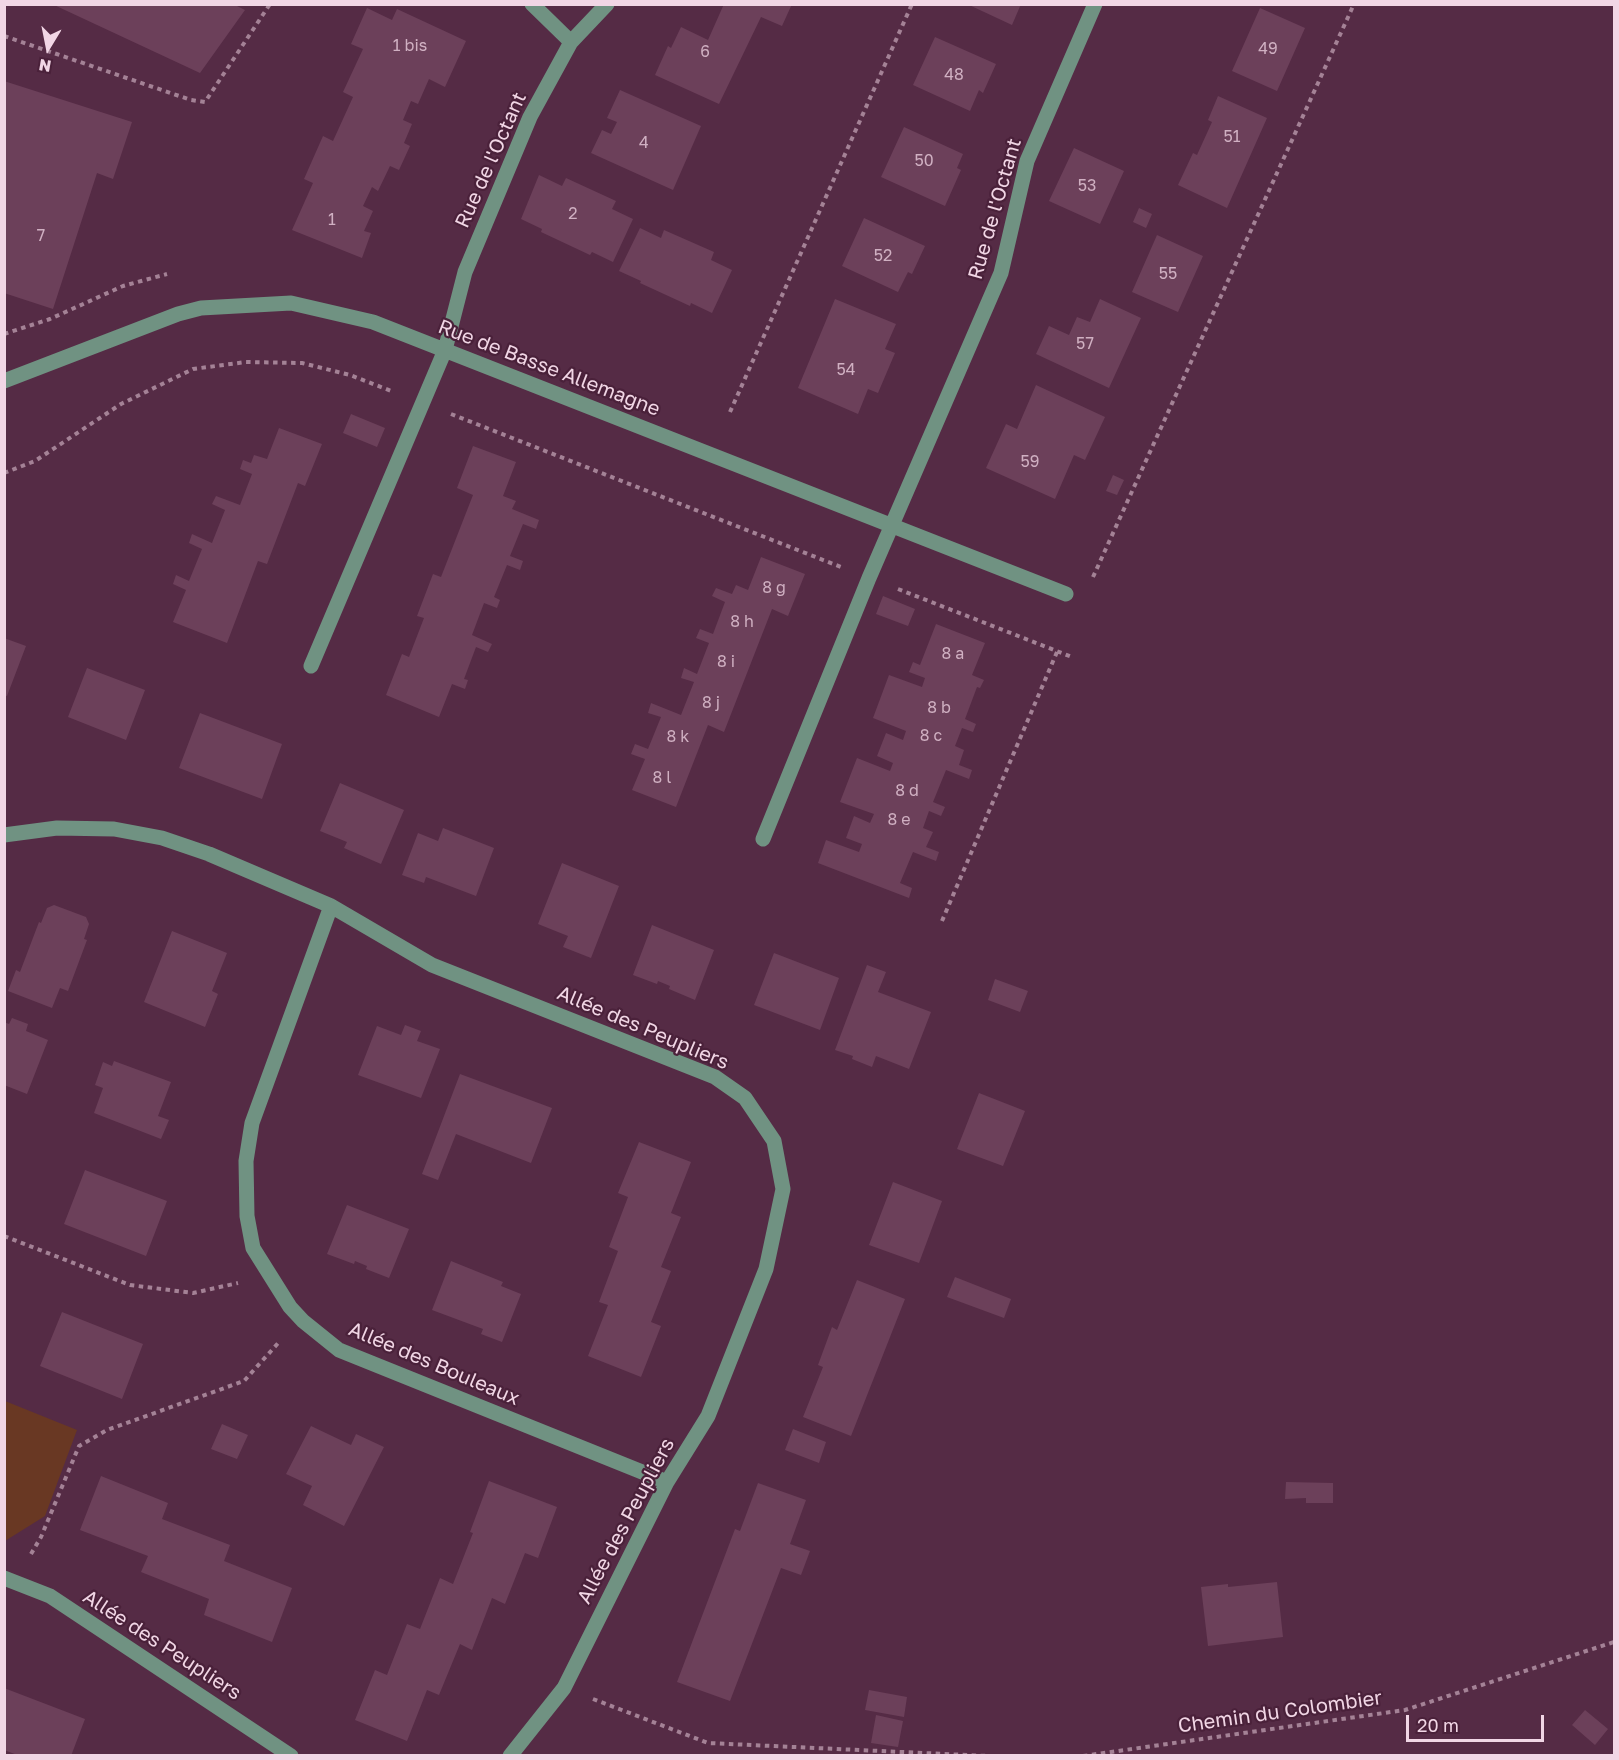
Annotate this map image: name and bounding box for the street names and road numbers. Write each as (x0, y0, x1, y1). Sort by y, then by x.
street label: Rue de l'Octant (450, 88, 532, 232)
street label: Rue de l'Octant (963, 136, 1027, 282)
street label: Rue de Basse Allemagne (435, 315, 663, 421)
street label: Allée des Peupliers (554, 981, 732, 1075)
street label: Allée des Bouleaux (345, 1317, 523, 1411)
street label: Allée des Peupliers (572, 1434, 680, 1608)
street label: Allée des Peupliers (78, 1585, 246, 1705)
street label: Chemin du Colombier (1176, 1686, 1384, 1738)

